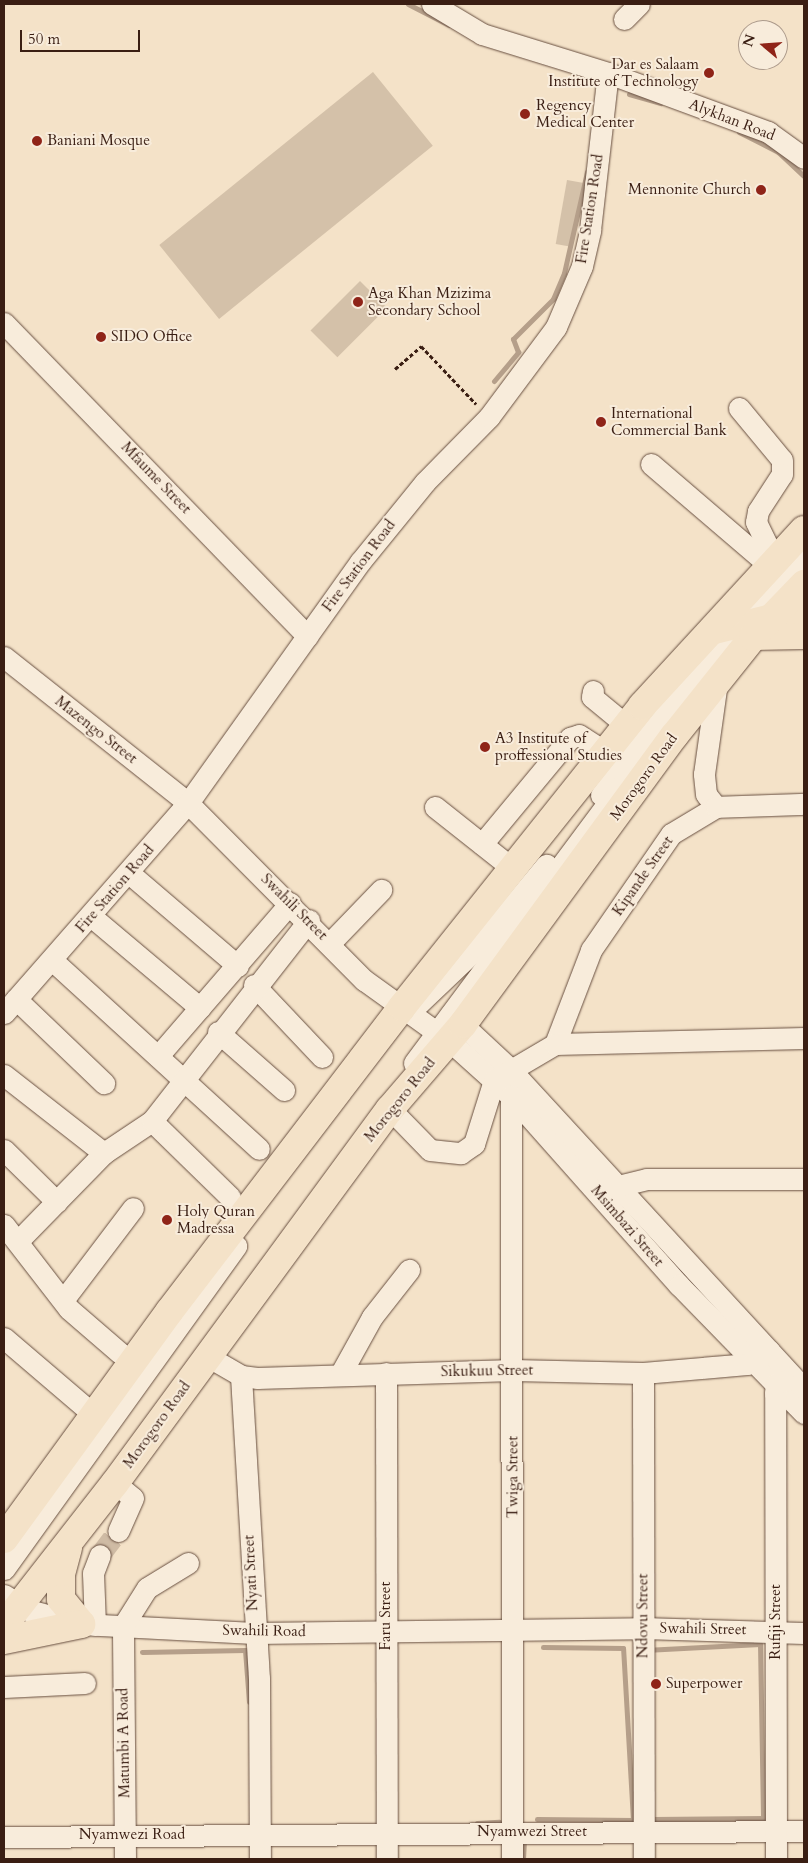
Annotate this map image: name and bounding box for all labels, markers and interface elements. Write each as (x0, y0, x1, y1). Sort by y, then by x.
scale bar (22, 20, 142, 52)
north arrow (738, 20, 788, 70)
text: 50 m (28, 29, 60, 49)
text: N (738, 32, 760, 49)
place label: Dar es Salaam Institute of Technology (548, 55, 699, 90)
marker: Dar es Salaam Institute of Technology (703, 67, 715, 79)
street label: Alykhan Road (686, 95, 778, 145)
place label: Regency Medical Center (536, 96, 634, 131)
marker: Regency Medical Center (518, 107, 532, 121)
place label: Baniani Mosque (47, 132, 150, 150)
marker: Baniani Mosque (31, 135, 43, 147)
street label: Fire Station Road (572, 153, 608, 265)
place label: Mennonite Church (628, 181, 751, 199)
marker: Mennonite Church (755, 184, 767, 196)
place label: Aga Khan Mzizima Secondary School (368, 284, 491, 319)
marker: Aga Khan Mzizima Secondary School (352, 296, 364, 308)
place label: SIDO Office (111, 328, 192, 346)
marker: SIDO Office (95, 331, 107, 343)
place label: International Commercial Bank (611, 404, 727, 439)
marker: International Commercial Bank (595, 416, 607, 428)
street label: Mfaume Street (117, 438, 195, 518)
street label: Fire Station Road (319, 516, 399, 616)
street label: Mazengo Street (51, 692, 141, 768)
place label: A3 Institute of proffessional Studies (495, 729, 622, 764)
street label: Morogoro Road (606, 730, 682, 824)
marker: A3 Institute of proffessional Studies (479, 741, 491, 753)
street label: Kipande Street (609, 833, 677, 919)
street label: Fire Station Road (72, 841, 158, 937)
street label: Swahili Street (257, 870, 331, 944)
street label: Morogoro Road (361, 1054, 439, 1146)
street label: Msimbazi Street (587, 1182, 667, 1270)
place label: Holy Quran Madressa (177, 1202, 255, 1237)
marker: Holy Quran Madressa (161, 1214, 173, 1226)
street label: Sikukuu Street (441, 1361, 533, 1381)
street label: Morogoro Road (119, 1378, 195, 1472)
street label: Twiga Street (504, 1436, 522, 1518)
street label: Nyati Street (240, 1534, 262, 1612)
street label: Ndovu Street (634, 1574, 652, 1658)
street label: Faru Street (377, 1582, 395, 1650)
street label: Rufiji Street (767, 1584, 785, 1660)
street label: Swahili Street (660, 1619, 746, 1639)
street label: Swahili Road (222, 1621, 306, 1641)
place label: Superpower (666, 1675, 742, 1693)
marker: Superpower (650, 1678, 662, 1690)
street label: Matumbi A Road (114, 1688, 134, 1798)
street label: Nyamwezi Street (477, 1823, 587, 1841)
street label: Nyamwezi Road (79, 1826, 185, 1844)

